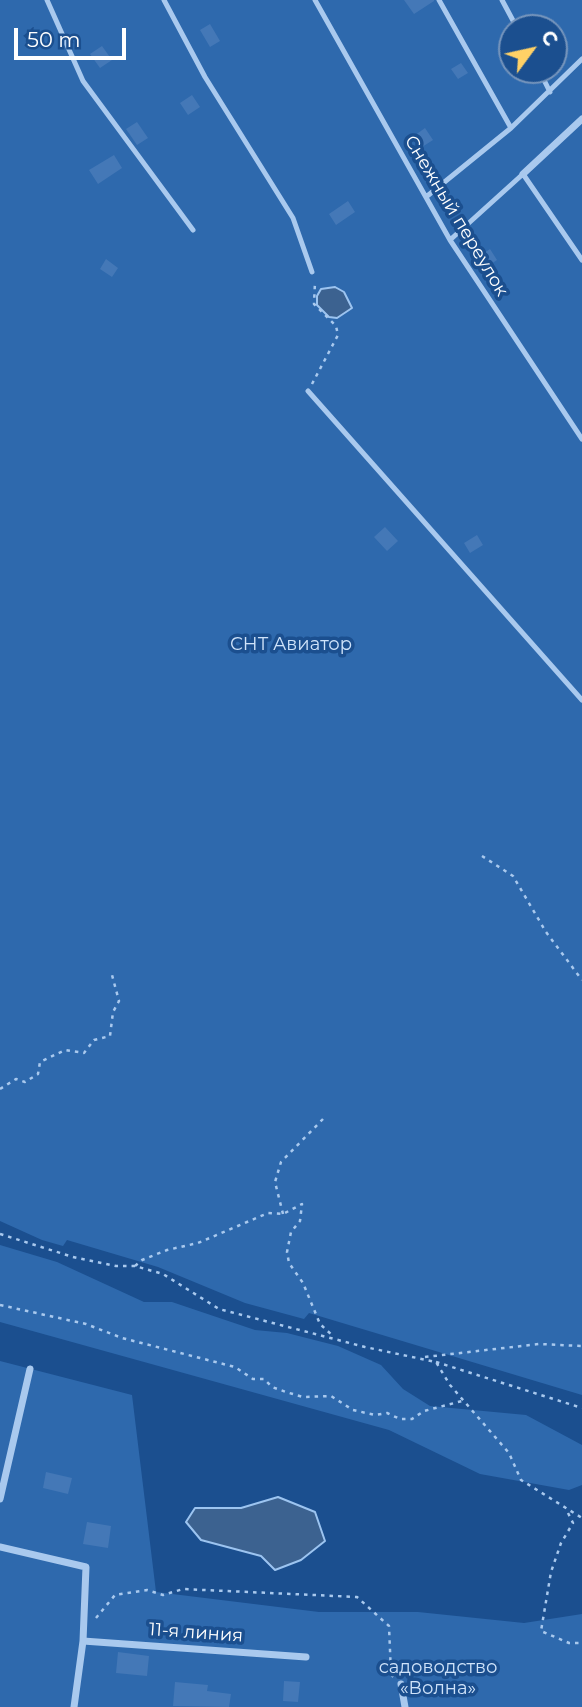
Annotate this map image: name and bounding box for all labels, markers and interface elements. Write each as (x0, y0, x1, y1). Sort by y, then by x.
scale bar (18, 14, 130, 58)
north arrow (498, 14, 568, 84)
text: С (536, 26, 563, 50)
text: 50 m (27, 27, 81, 52)
street label: Снежный переулок (399, 132, 513, 300)
park label: СНТ Авиатор (230, 634, 352, 656)
street label: 11-я линия (148, 1619, 244, 1647)
park label: садоводство «Волна» (379, 1657, 497, 1700)

